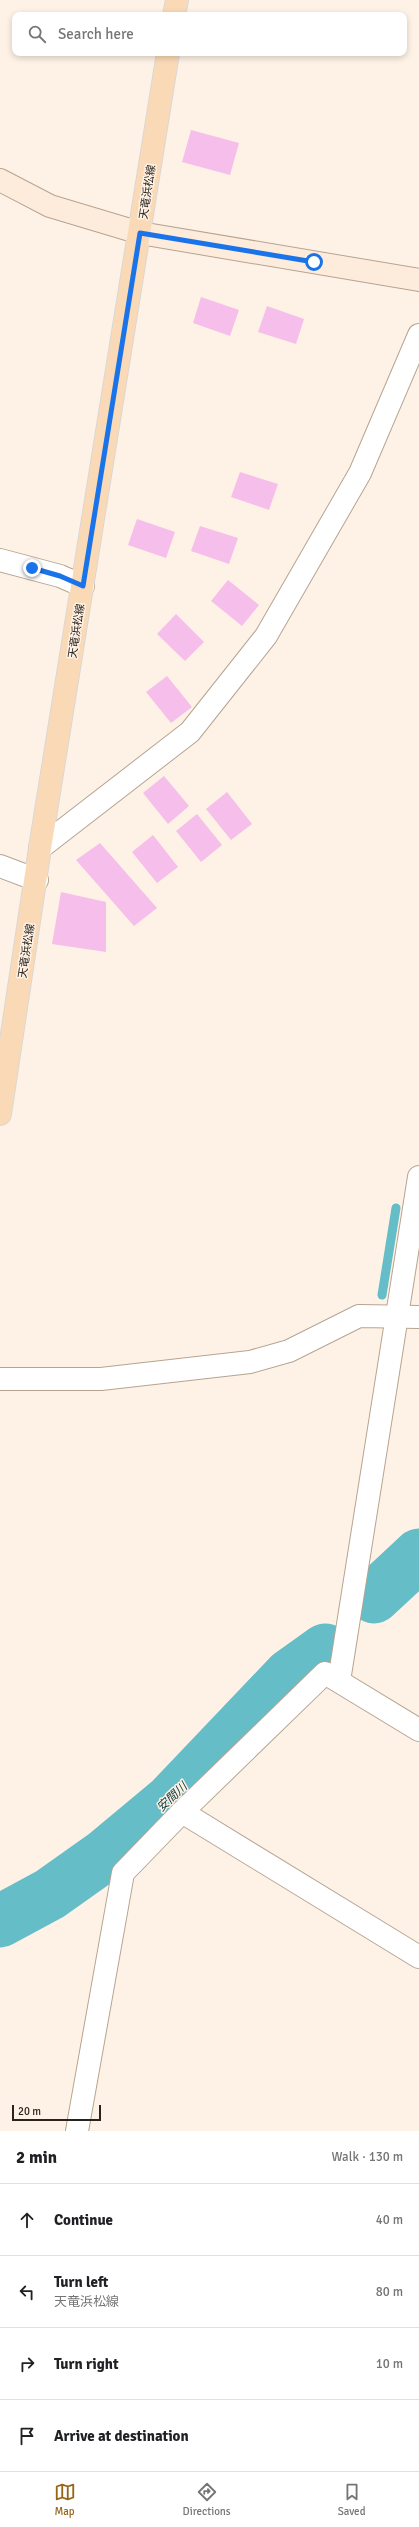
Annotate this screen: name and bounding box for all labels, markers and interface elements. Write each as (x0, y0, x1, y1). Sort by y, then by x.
search box (12, 12, 407, 56)
icon: search (26, 23, 48, 45)
text: Search here (58, 25, 134, 43)
street label: 天竜浜松線 (137, 164, 158, 220)
route start (305, 253, 323, 271)
route end (23, 559, 41, 577)
street label: 天竜浜松線 (66, 603, 87, 659)
street label: 天竜浜松線 (16, 923, 37, 979)
water label: 安間川 (154, 1778, 192, 1815)
scale bar (12, 2103, 101, 2122)
text: 20 m (18, 2105, 41, 2118)
text: 2 min (16, 2147, 57, 2168)
text: Walk · 130 m (332, 2149, 403, 2165)
icon: ahead (16, 2209, 38, 2231)
text: Continue (54, 2211, 113, 2229)
text: 40 m (376, 2212, 403, 2228)
text: Turn left (54, 2273, 108, 2291)
icon: left (16, 2281, 38, 2303)
text: 80 m (376, 2284, 403, 2300)
text: 天竜浜松線 (54, 2294, 119, 2310)
icon: right (16, 2353, 38, 2375)
text: Turn right (54, 2355, 119, 2373)
text: 10 m (376, 2356, 403, 2372)
icon: arrive (16, 2425, 38, 2447)
text: Arrive at destination (54, 2427, 189, 2445)
tab: Map (54, 2481, 76, 2518)
tab: Directions (183, 2481, 231, 2518)
tab: Saved (338, 2481, 365, 2518)

